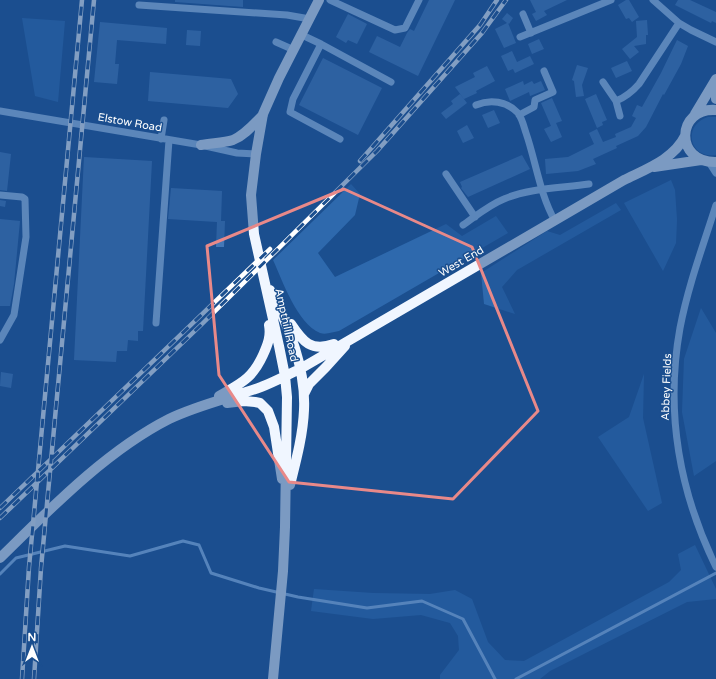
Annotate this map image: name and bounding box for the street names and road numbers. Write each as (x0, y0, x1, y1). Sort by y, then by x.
street label: Elstow Road (97, 110, 163, 135)
street label: West End (436, 243, 486, 279)
street label: Ampthill Road (272, 287, 301, 363)
street label: Abbey Fields (659, 353, 674, 421)

